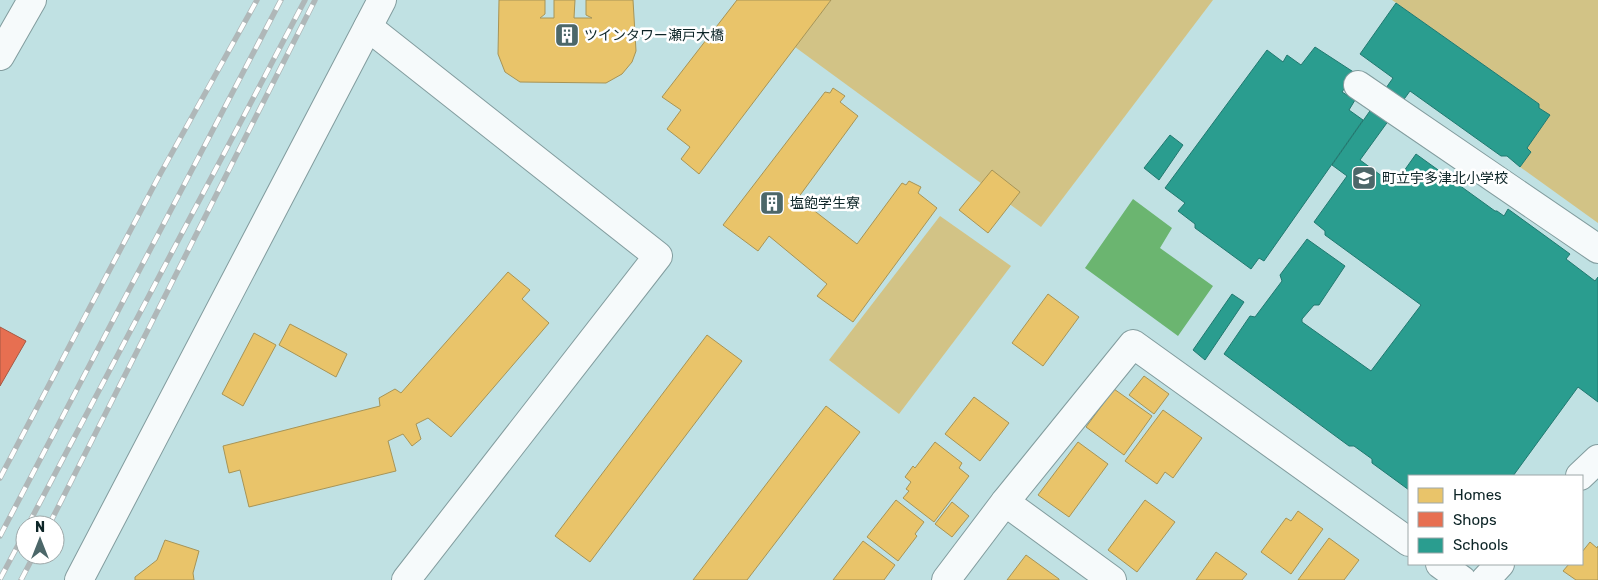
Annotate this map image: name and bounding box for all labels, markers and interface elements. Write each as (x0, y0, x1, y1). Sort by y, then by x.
building icon: ツインタワー瀬戸大橋 (554, 22, 580, 48)
place label: ツインタワー瀬戸大橋 (584, 27, 724, 44)
school or university icon: 町立宇多津北小学校 (1351, 165, 1377, 191)
place label: 町立宇多津北小学校 (1382, 170, 1508, 187)
building icon: 塩飽学生寮 (759, 190, 785, 216)
place label: 塩飽学生寮 (790, 195, 860, 212)
legend (1408, 475, 1583, 565)
text: Homes (1453, 486, 1502, 504)
text: Shops (1453, 511, 1497, 529)
north arrow (15, 515, 65, 565)
text: N (35, 519, 45, 536)
text: Schools (1453, 536, 1509, 554)

